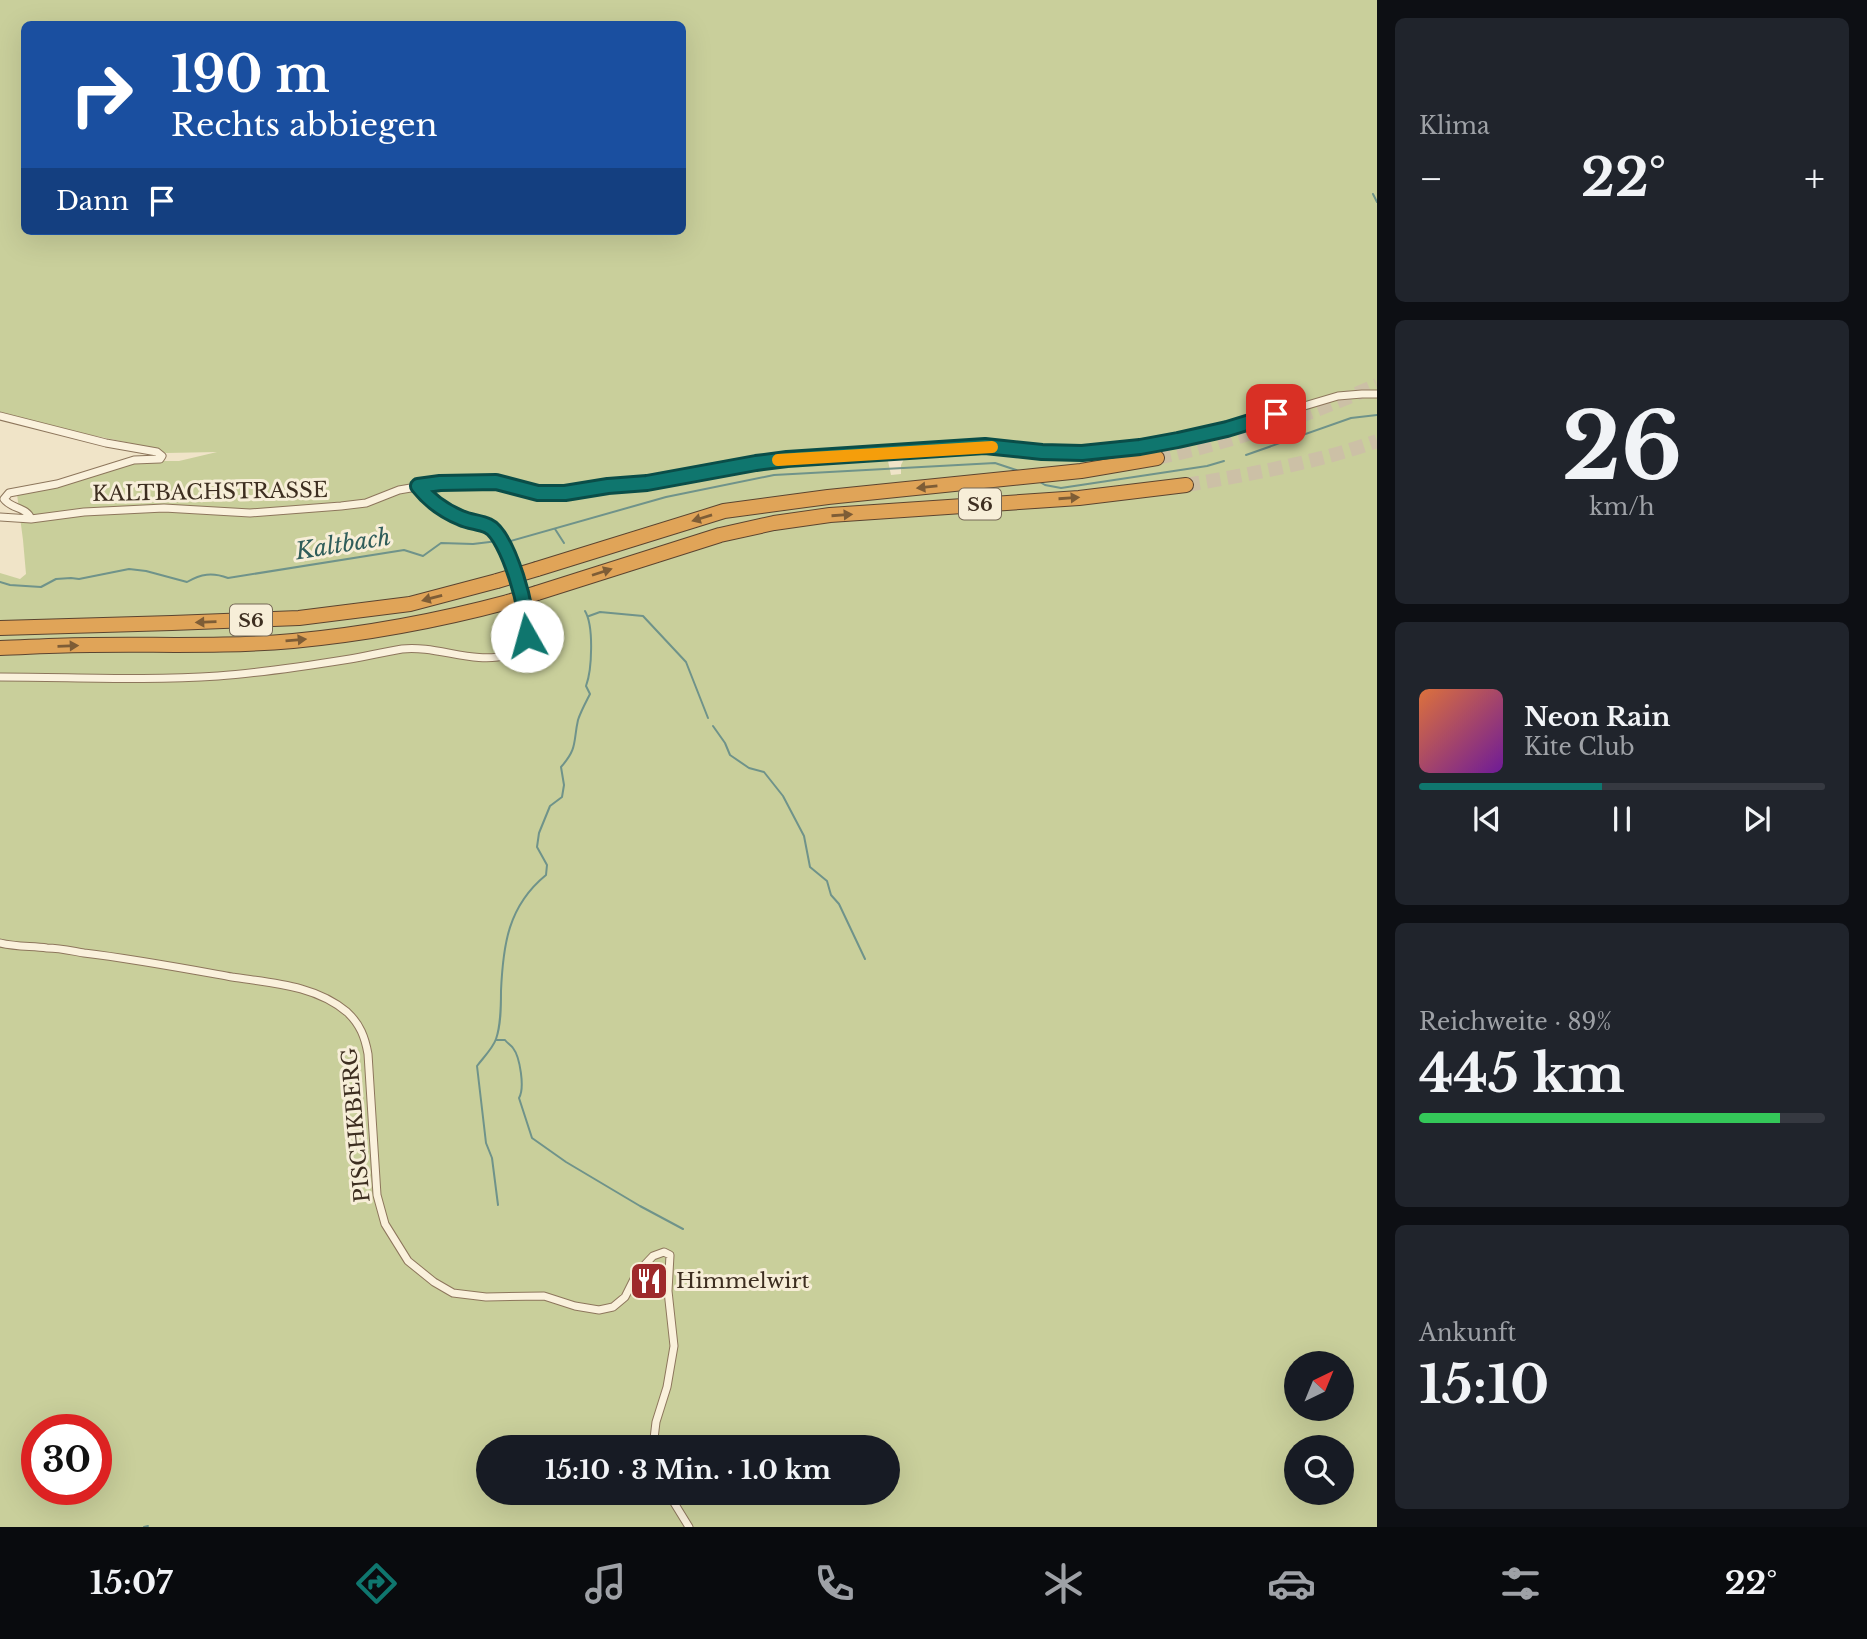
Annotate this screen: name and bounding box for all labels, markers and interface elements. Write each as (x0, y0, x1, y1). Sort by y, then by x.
text: 190 m (171, 44, 330, 105)
icon: right (56, 49, 147, 140)
text: Rechts abbiegen (171, 105, 438, 145)
text: Klima (1419, 112, 1490, 140)
text: 22° (1581, 146, 1666, 210)
text: − (1419, 155, 1443, 202)
text: + (1804, 155, 1825, 202)
icon: arrive (143, 182, 181, 220)
text: Dann (56, 185, 129, 217)
pin (1246, 384, 1306, 444)
text: 26 (1562, 391, 1682, 504)
icon: arrive (1257, 395, 1295, 433)
street label: KALTBACHSTRASSE (92, 477, 328, 507)
one-way arrow (916, 482, 938, 493)
road number: S6 (959, 489, 1001, 520)
one-way arrow (1058, 492, 1080, 503)
text: km/h (1589, 493, 1655, 521)
one-way arrow (831, 509, 853, 520)
one-way arrow (692, 513, 713, 523)
water label: Kaltbach (292, 523, 393, 565)
one-way arrow (592, 566, 613, 577)
one-way arrow (421, 594, 442, 604)
position arrow (490, 599, 564, 673)
road number: S6 (230, 604, 272, 636)
one-way arrow (195, 616, 217, 627)
one-way arrow (285, 635, 307, 646)
one-way arrow (57, 640, 79, 651)
text: Neon Rain (1524, 701, 1670, 733)
text: Kite Club (1524, 733, 1635, 761)
icon: previous (1468, 800, 1506, 838)
icon: pause (1603, 800, 1641, 838)
icon: next (1738, 800, 1776, 838)
text: Reichweite · 89% (1419, 1008, 1612, 1036)
text: 445 km (1419, 1042, 1625, 1106)
street label: PISCHKBERG (336, 1047, 376, 1203)
restaurant icon: Himmelwirt (628, 1260, 670, 1302)
place label: Himmelwirt (676, 1268, 809, 1294)
text: Ankunft (1419, 1319, 1516, 1347)
north arrow (1284, 1351, 1354, 1421)
map controls (1284, 1351, 1354, 1505)
text: 15:10 (1419, 1353, 1549, 1417)
speed limit sign: 30 (21, 1414, 112, 1505)
button: search (1284, 1435, 1354, 1505)
text: 15:10 · 3 Min. · 1.0 km (545, 1454, 831, 1486)
icon: directions (352, 1559, 401, 1608)
icon: music (581, 1559, 630, 1608)
icon: phone (810, 1559, 859, 1608)
icon: climate (1039, 1559, 1088, 1608)
icon: car (1267, 1559, 1316, 1608)
icon: filters (1496, 1559, 1545, 1608)
text: 15:07 (90, 1563, 173, 1603)
text: 22° (1725, 1563, 1777, 1603)

